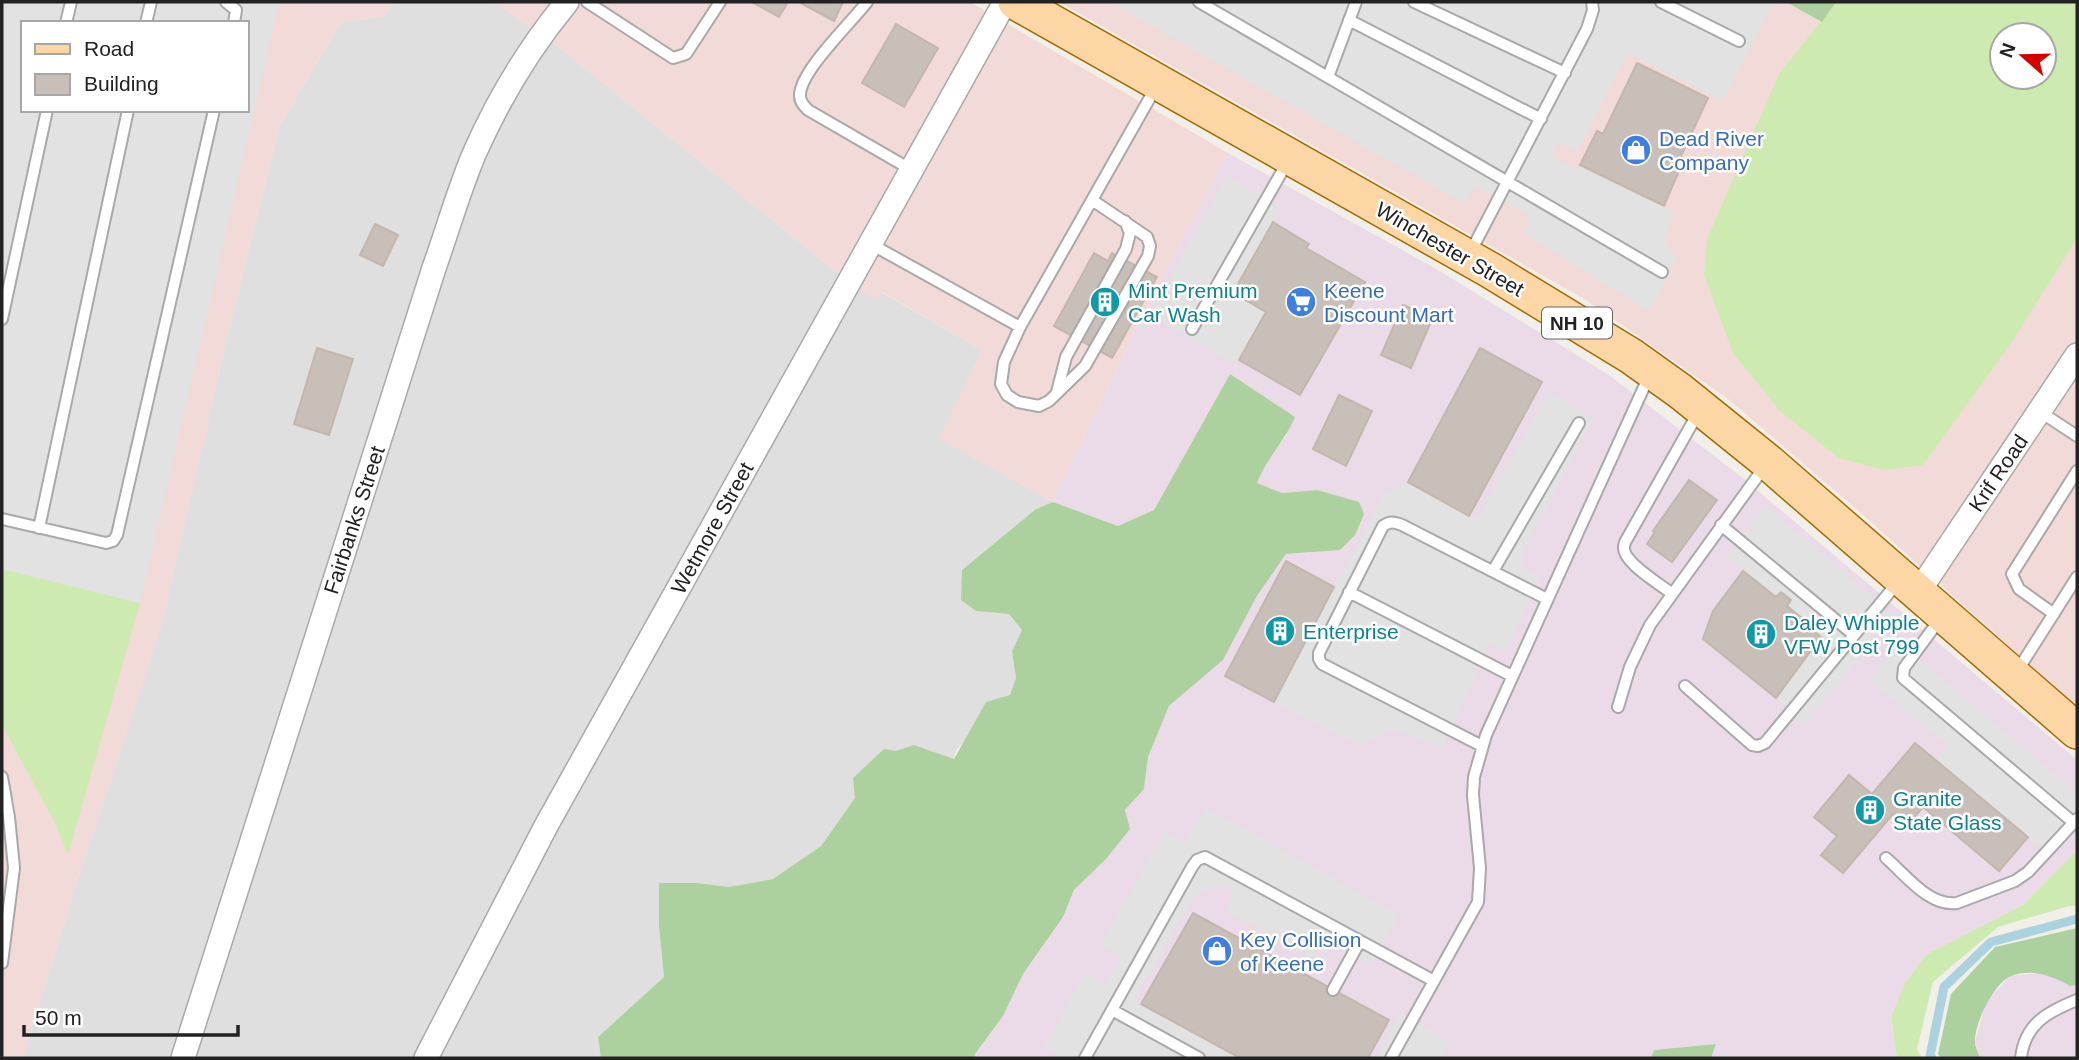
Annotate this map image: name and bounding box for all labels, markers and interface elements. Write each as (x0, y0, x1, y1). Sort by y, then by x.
legend (21, 21, 248, 112)
north arrow (1988, 21, 2058, 91)
text: Road (84, 37, 134, 60)
text: N (1995, 40, 2020, 60)
text: Building (84, 72, 159, 95)
place label: Dead River Company (1659, 127, 1764, 174)
shop icon: Dead River Company (1619, 133, 1653, 167)
street label: Winchester Street (1372, 197, 1528, 301)
place label: Mint Premium Car Wash (1128, 279, 1258, 326)
place label: Keene Discount Mart (1324, 279, 1454, 326)
building icon: Mint Premium Car Wash (1088, 285, 1122, 319)
supermarket icon: Keene Discount Mart (1284, 285, 1318, 319)
road number: NH 10 (1542, 308, 1612, 338)
street label: Krif Road (1964, 430, 2032, 516)
street label: Fairbanks Street (319, 443, 389, 597)
street label: Wetmore Street (666, 458, 758, 598)
place label: Daley Whipple VFW Post 799 (1784, 611, 1919, 658)
building icon: Enterprise (1263, 614, 1297, 648)
building icon: Daley Whipple VFW Post 799 (1744, 617, 1778, 651)
place label: Enterprise (1303, 620, 1399, 643)
place label: Granite State Glass (1893, 787, 2002, 834)
building icon: Granite State Glass (1853, 793, 1887, 827)
place label: Key Collision of Keene (1240, 928, 1361, 975)
shop icon: Key Collision of Keene (1200, 934, 1234, 968)
scale bar (24, 993, 238, 1038)
text: 50 m (35, 1006, 82, 1029)

